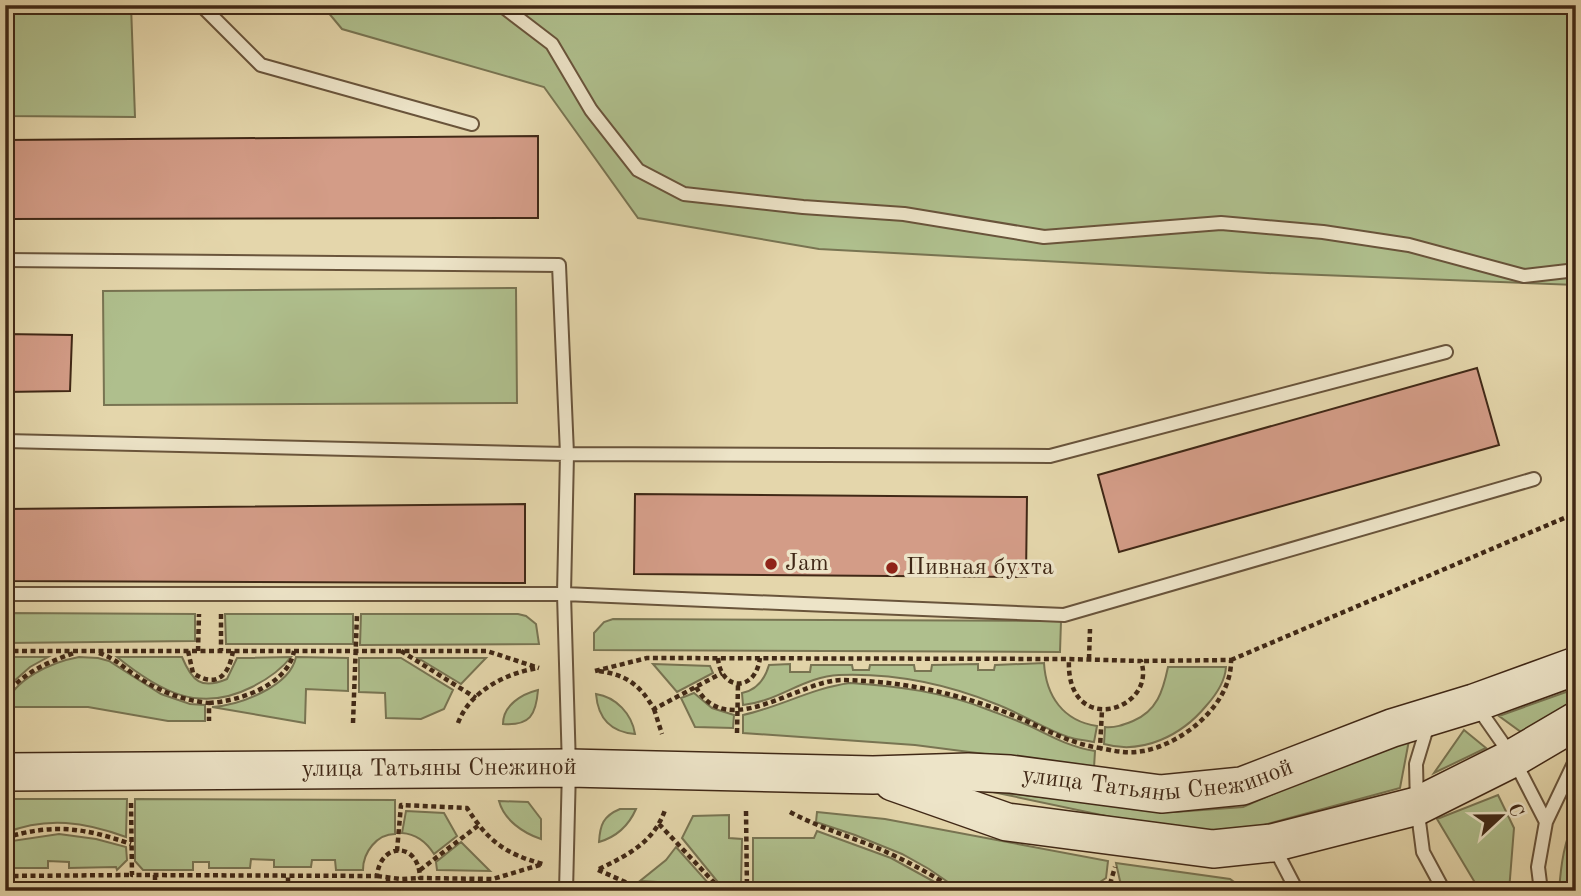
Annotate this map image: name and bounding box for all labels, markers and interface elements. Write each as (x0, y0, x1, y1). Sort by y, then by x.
place label: Jam (785, 552, 829, 576)
marker: Jam (763, 556, 779, 572)
place label: Пивная бухта (906, 556, 1054, 580)
marker: Пивная бухта (884, 560, 900, 576)
street label: улица Татьяны Снежиной (1021, 755, 1296, 806)
street label: улица Татьяны Снежиной (301, 756, 577, 782)
north arrow (1466, 780, 1536, 850)
text: С (1503, 801, 1526, 820)

